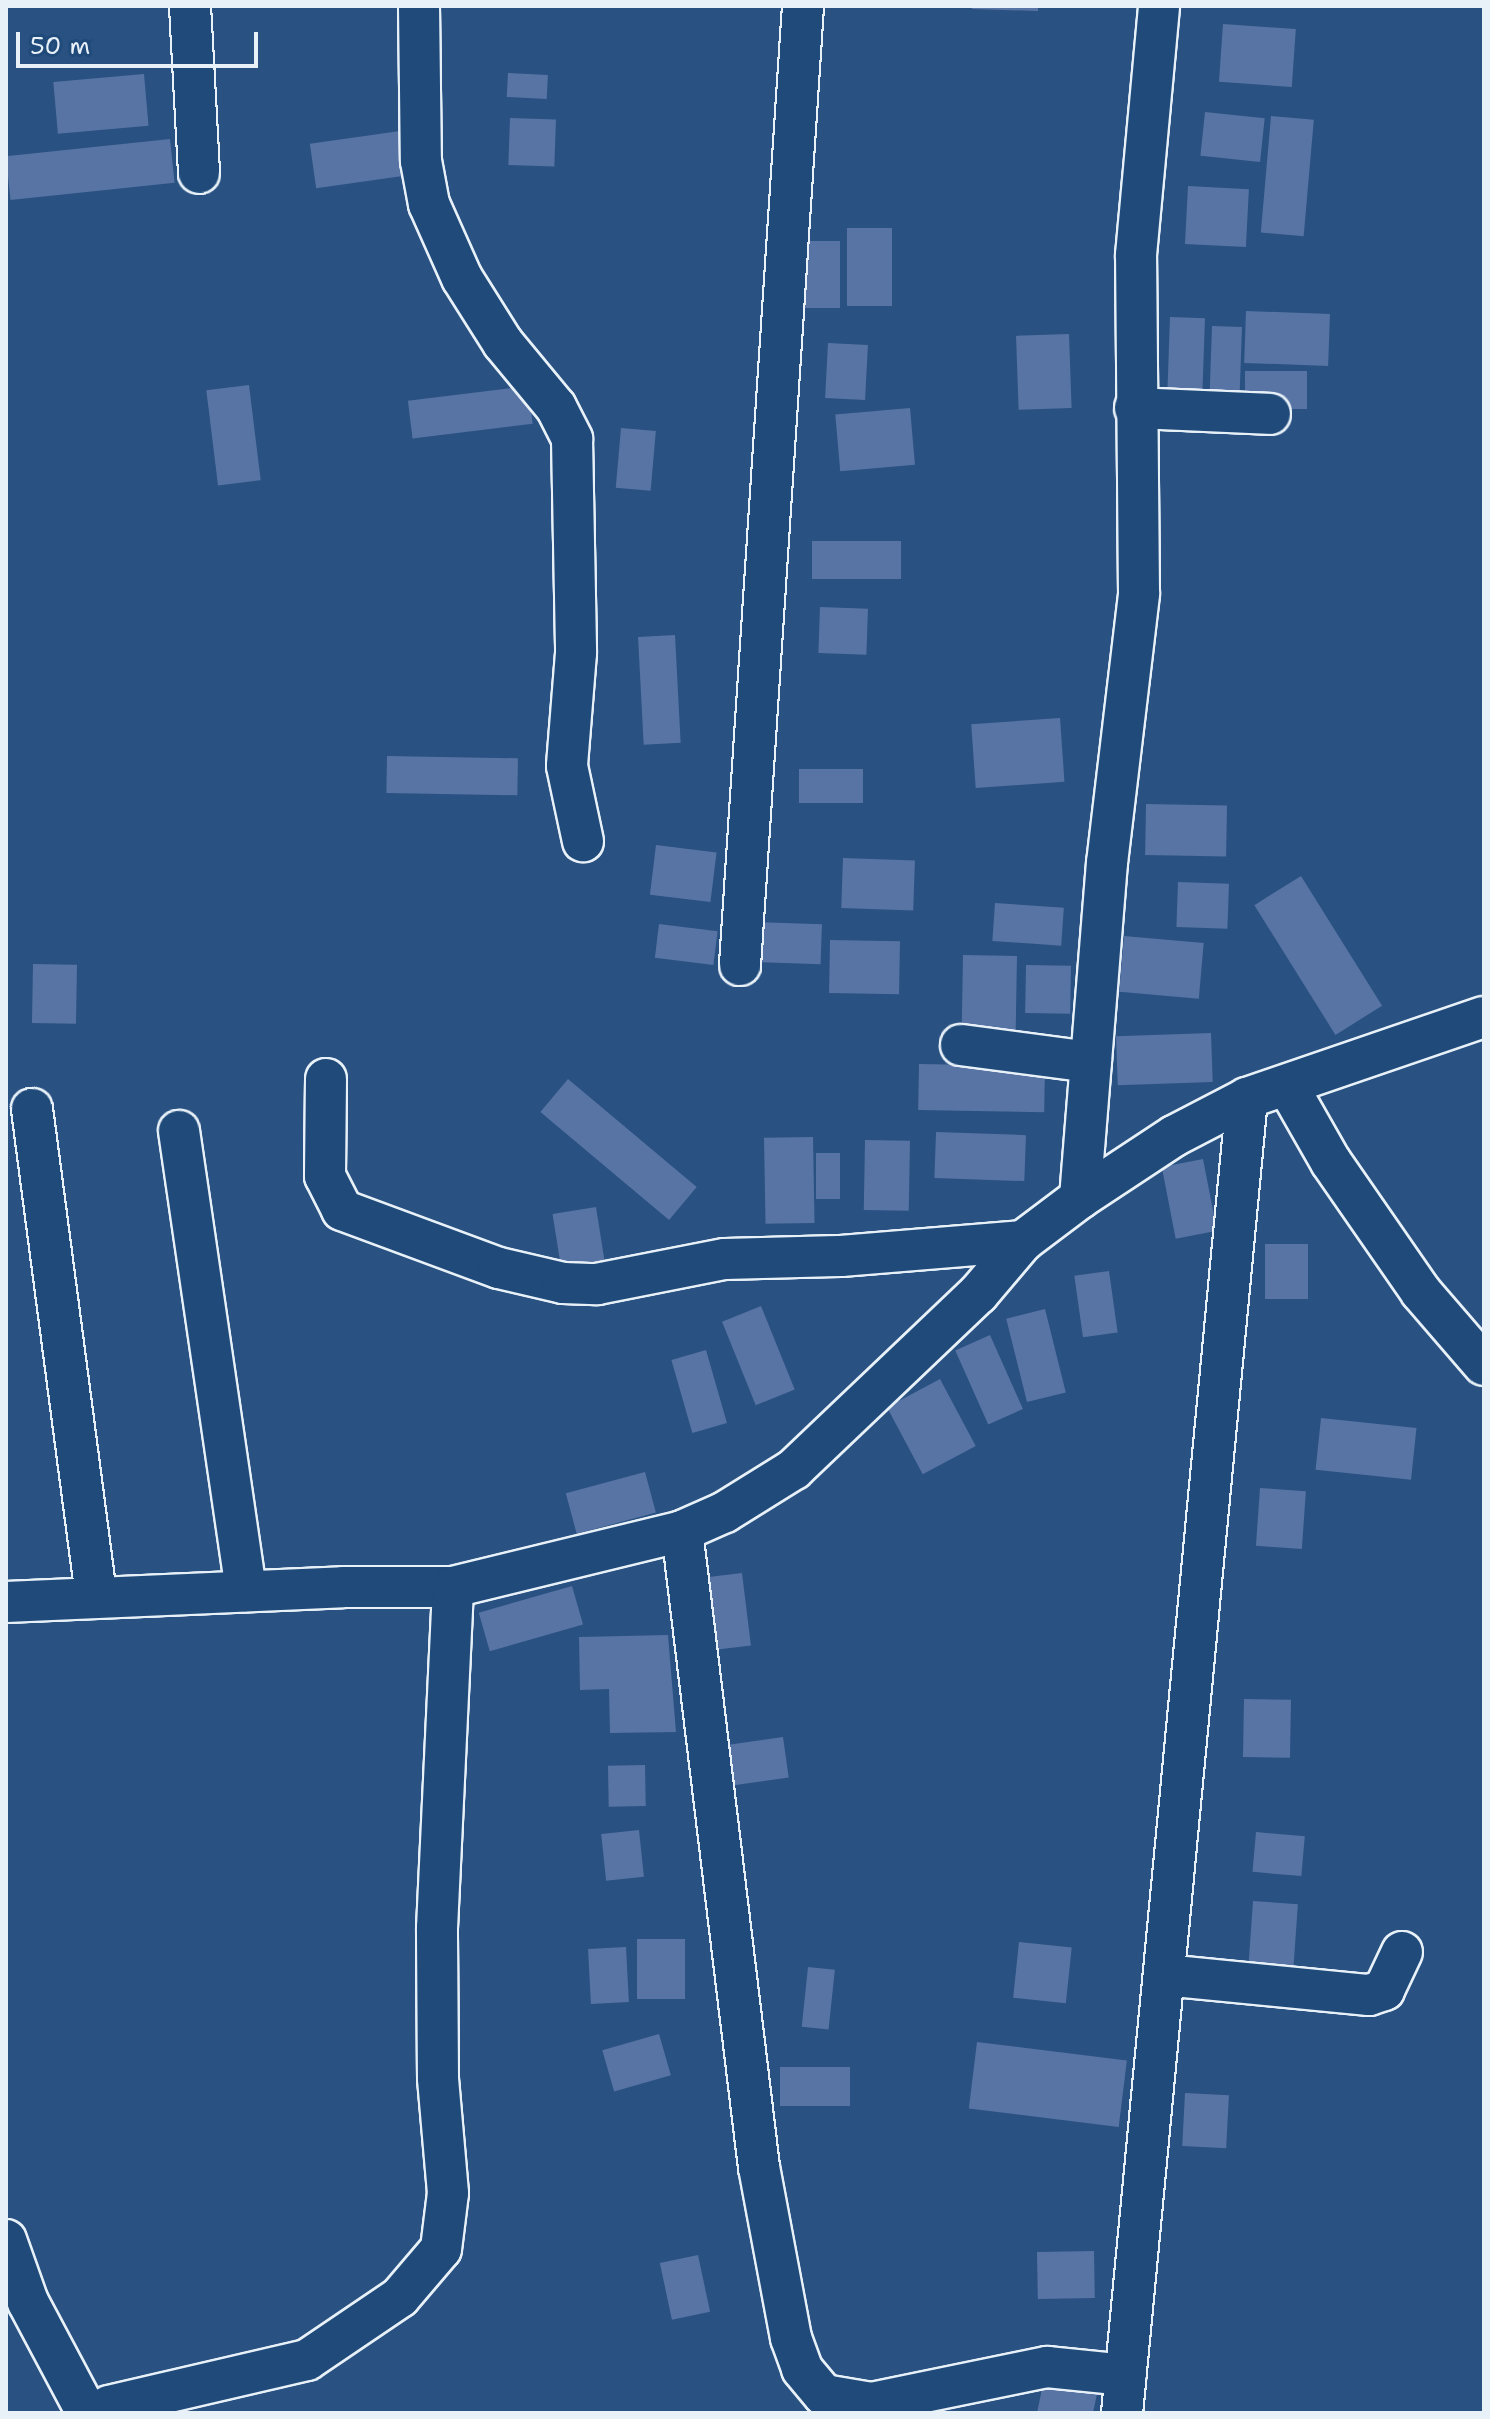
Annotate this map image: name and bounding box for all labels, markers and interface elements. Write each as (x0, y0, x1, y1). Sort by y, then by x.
scale bar (20, 16, 262, 66)
text: 50 m (30, 30, 90, 62)

